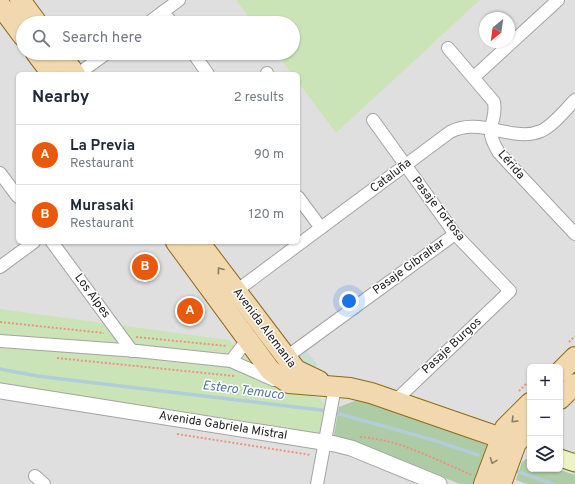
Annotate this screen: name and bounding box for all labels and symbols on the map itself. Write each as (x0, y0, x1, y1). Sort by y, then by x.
north arrow (479, 12, 515, 48)
street label: Lérida (494, 147, 528, 183)
street label: Cataluña (367, 155, 415, 197)
street label: Pasaje Tortosa (408, 173, 468, 245)
street label: Pasaje Gibraltar (370, 235, 449, 299)
pin: B (132, 252, 158, 282)
one-way arrow (218, 268, 225, 275)
street label: Los Alpes (70, 270, 114, 322)
street label: Avenida Alemania (229, 285, 299, 371)
your location (339, 291, 359, 311)
pin: A (177, 296, 203, 326)
street label: Pasaje Burgos (419, 314, 485, 378)
water label: Estero Temuco (201, 378, 285, 404)
street label: Avenida Gabriela Mistral (158, 408, 288, 444)
one-way arrow (511, 415, 519, 423)
one-way arrow (489, 458, 497, 465)

